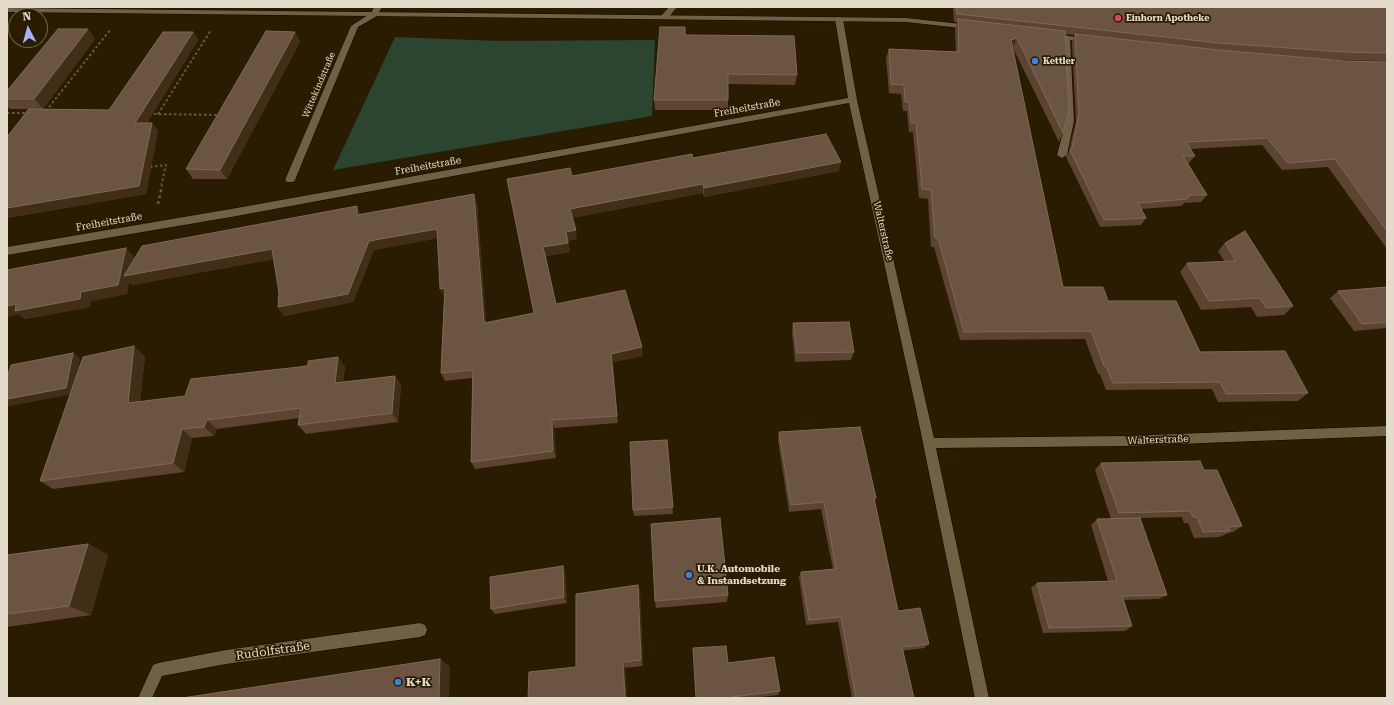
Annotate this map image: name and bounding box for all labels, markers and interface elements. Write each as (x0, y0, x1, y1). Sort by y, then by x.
north arrow (8, 8, 48, 48)
text: N (22, 10, 32, 23)
marker: Einhorn Apotheke (1113, 13, 1123, 23)
place label: Einhorn Apotheke (1126, 13, 1209, 23)
street label: Wittekindstraße (300, 50, 338, 120)
marker: Kettler (1030, 56, 1040, 66)
place label: Kettler (1043, 56, 1075, 66)
street label: Freiheitstraße (713, 96, 781, 120)
street label: Freiheitstraße (394, 154, 462, 178)
street label: Walterstraße (870, 200, 896, 262)
street label: Freiheitstraße (75, 210, 143, 234)
street label: Walterstraße (1127, 433, 1189, 447)
place label: U.K. Automobile & Instandsetzung (697, 563, 786, 586)
marker: U.K. Automobile & Instandsetzung (684, 570, 694, 580)
street label: Rudolfstraße (235, 639, 311, 663)
place label: K+K (406, 675, 431, 689)
marker: K+K (393, 677, 403, 687)

